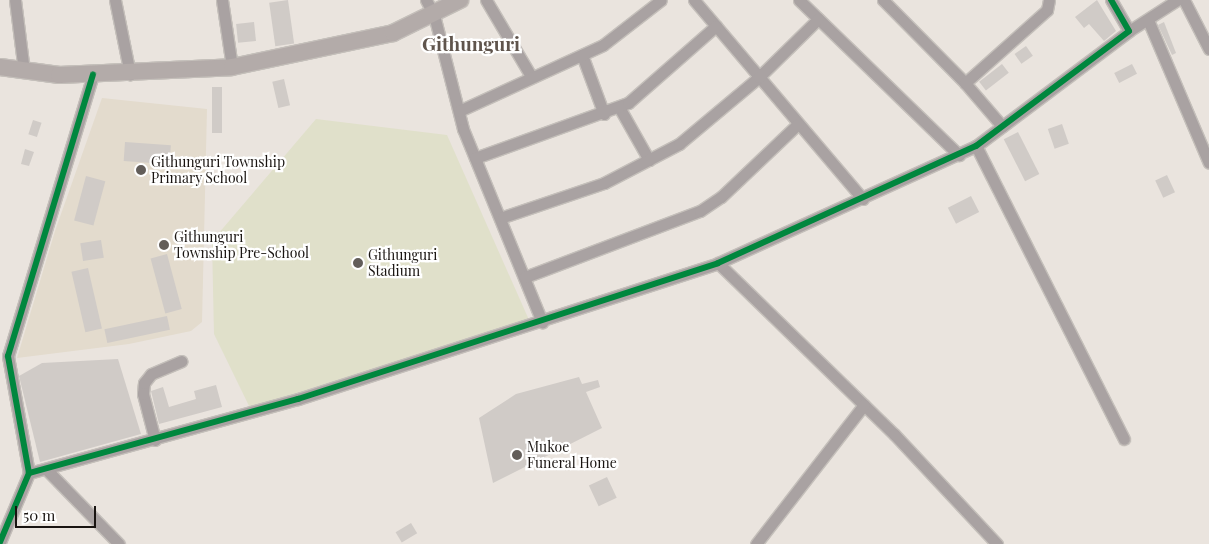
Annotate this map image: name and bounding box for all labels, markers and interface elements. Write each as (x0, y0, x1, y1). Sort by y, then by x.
district label: Githunguri (422, 33, 520, 55)
place label: Githunguri Township Primary School (151, 154, 285, 186)
marker: Githunguri Township Primary School (135, 164, 147, 176)
place label: Githunguri Township Pre-School (174, 229, 309, 262)
marker: Githunguri Township Pre-School (158, 239, 170, 251)
place label: Githunguri Stadium (368, 247, 437, 280)
marker: Githunguri Stadium (352, 257, 364, 269)
place label: Mukoe Funeral Home (527, 439, 617, 472)
marker: Mukoe Funeral Home (511, 449, 523, 461)
scale bar (18, 496, 99, 528)
text: 50 m (23, 505, 55, 525)

